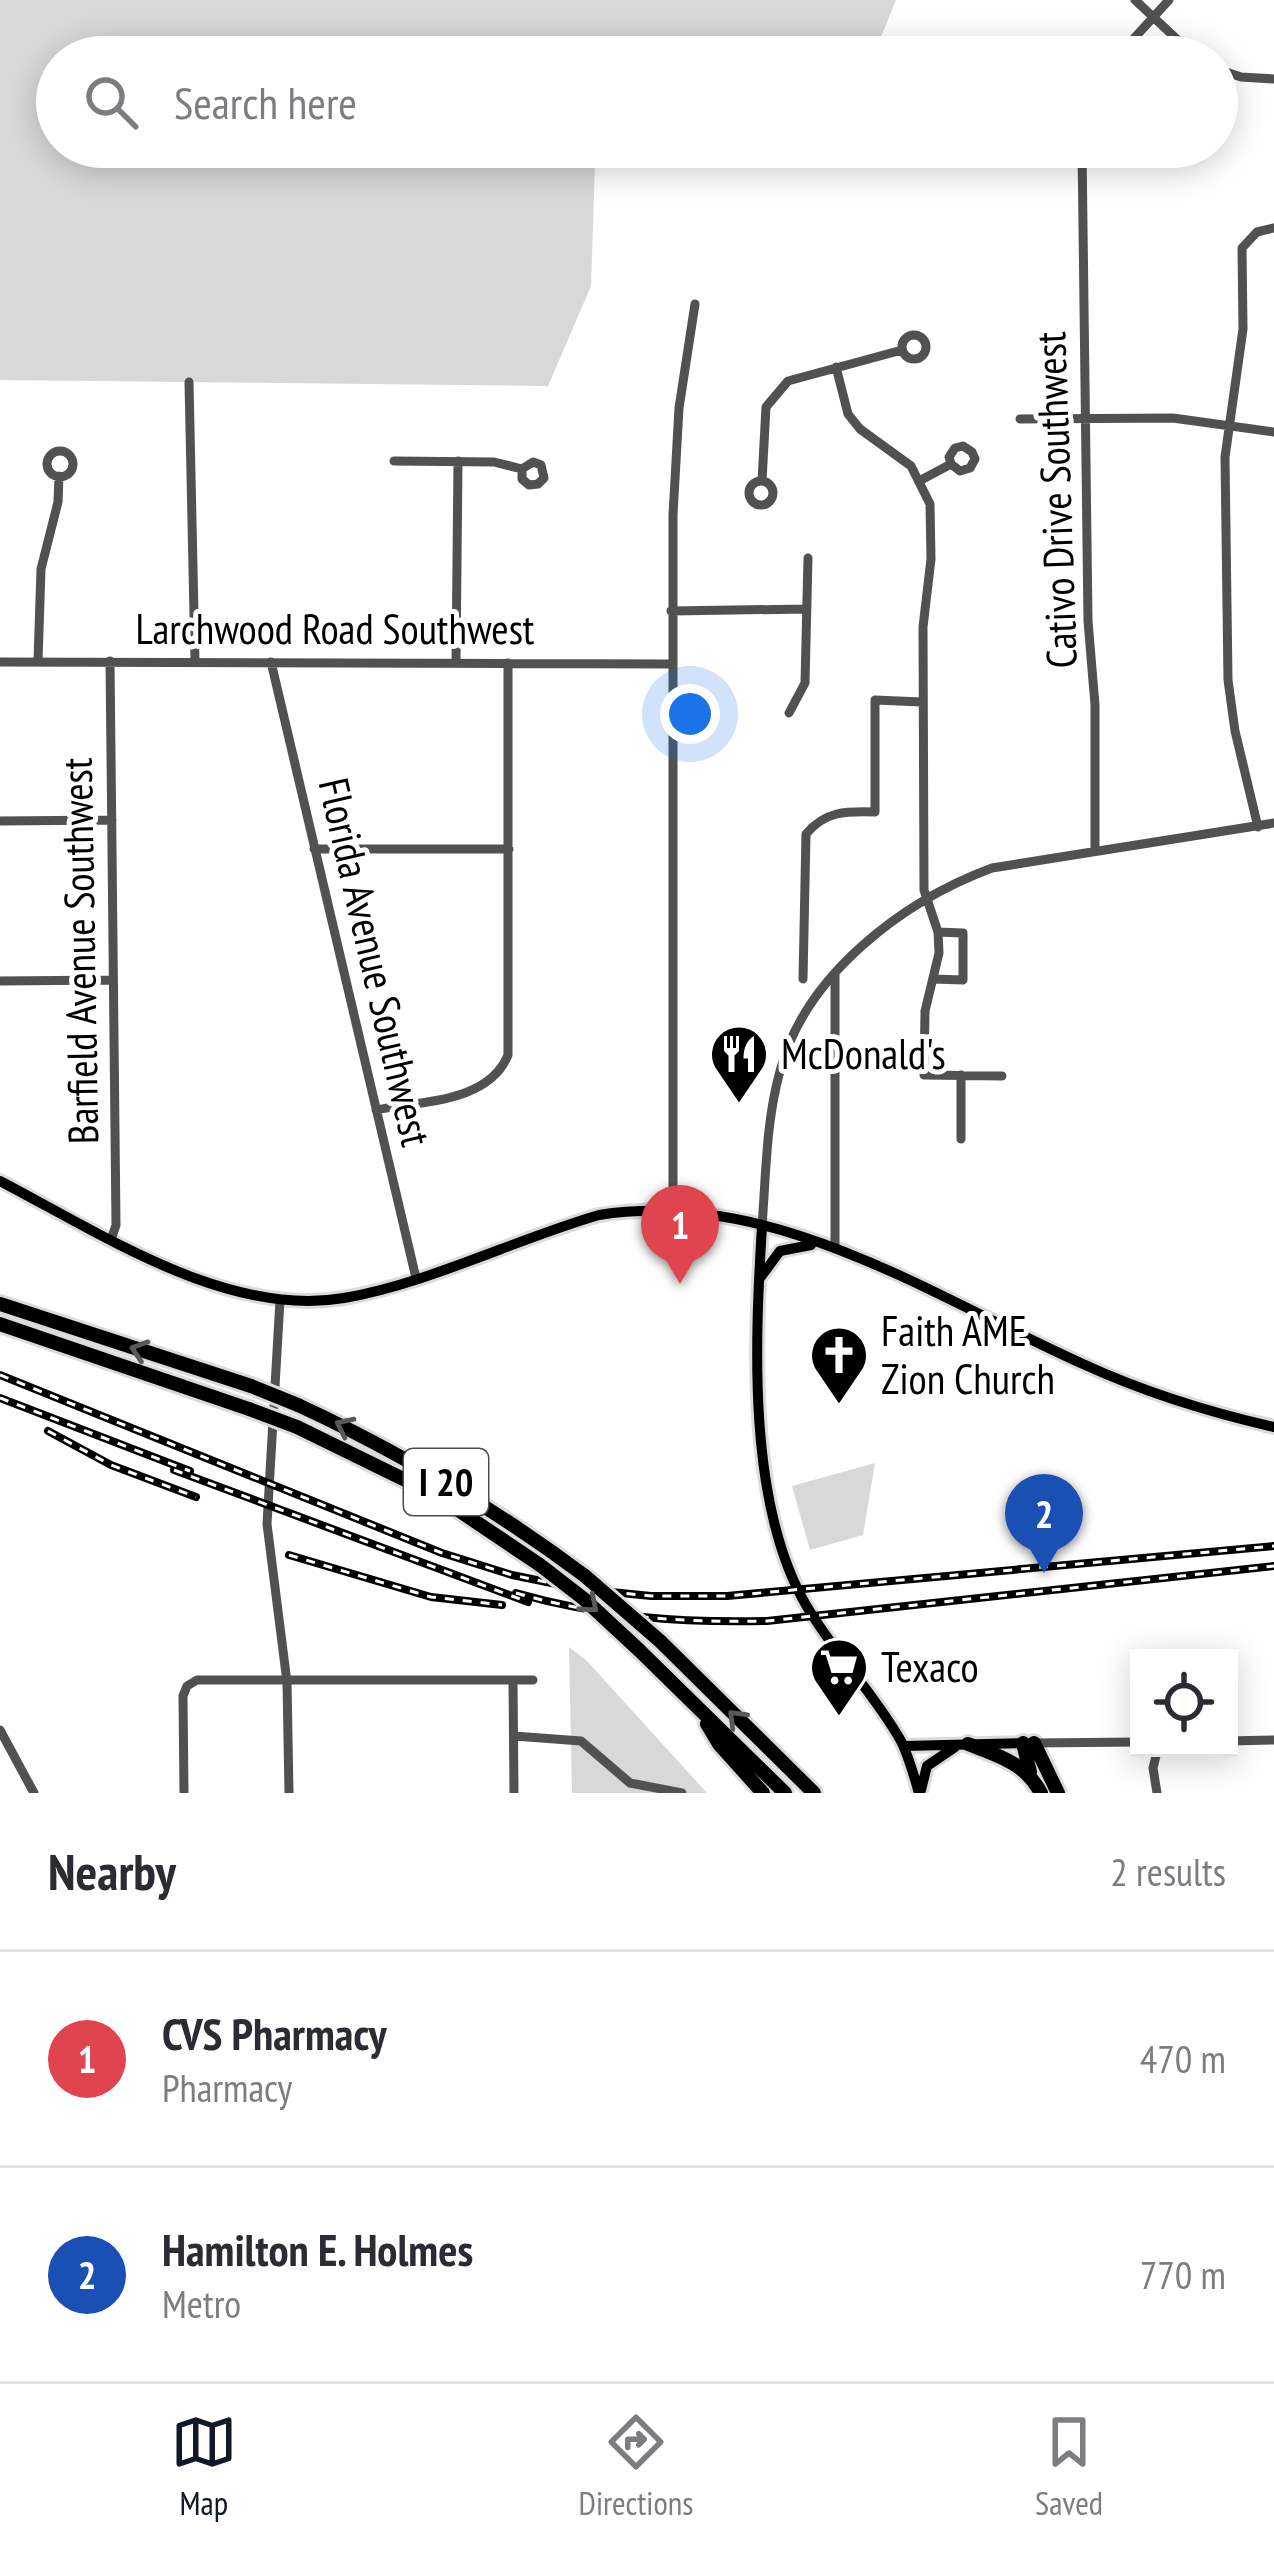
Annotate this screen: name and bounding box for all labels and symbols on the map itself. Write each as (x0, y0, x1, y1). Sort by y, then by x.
street label: Cativo Drive Southwest (1022, 330, 1089, 669)
street label: Larchwood Road Southwest (136, 601, 535, 656)
your location (660, 684, 720, 744)
street label: Barfield Avenue Southwest (49, 757, 110, 1145)
street label: Florida Avenue Southwest (306, 773, 445, 1152)
restaurant icon: McDonald's (708, 1023, 770, 1105)
place label: McDonald's (781, 1026, 946, 1081)
pin: 1 (641, 1185, 719, 1284)
place label: Faith AME Zion Church (881, 1303, 1055, 1406)
church icon: Faith AME Zion Church (808, 1324, 870, 1406)
one-way arrow (129, 1339, 150, 1364)
one-way arrow (335, 1417, 356, 1440)
road number: I 20 (404, 1449, 488, 1515)
pin: 2 (1005, 1474, 1083, 1573)
one-way arrow (577, 1591, 598, 1612)
supermarket icon: Texaco (808, 1636, 870, 1718)
place label: Texaco (881, 1639, 979, 1694)
one-way arrow (728, 1710, 750, 1732)

